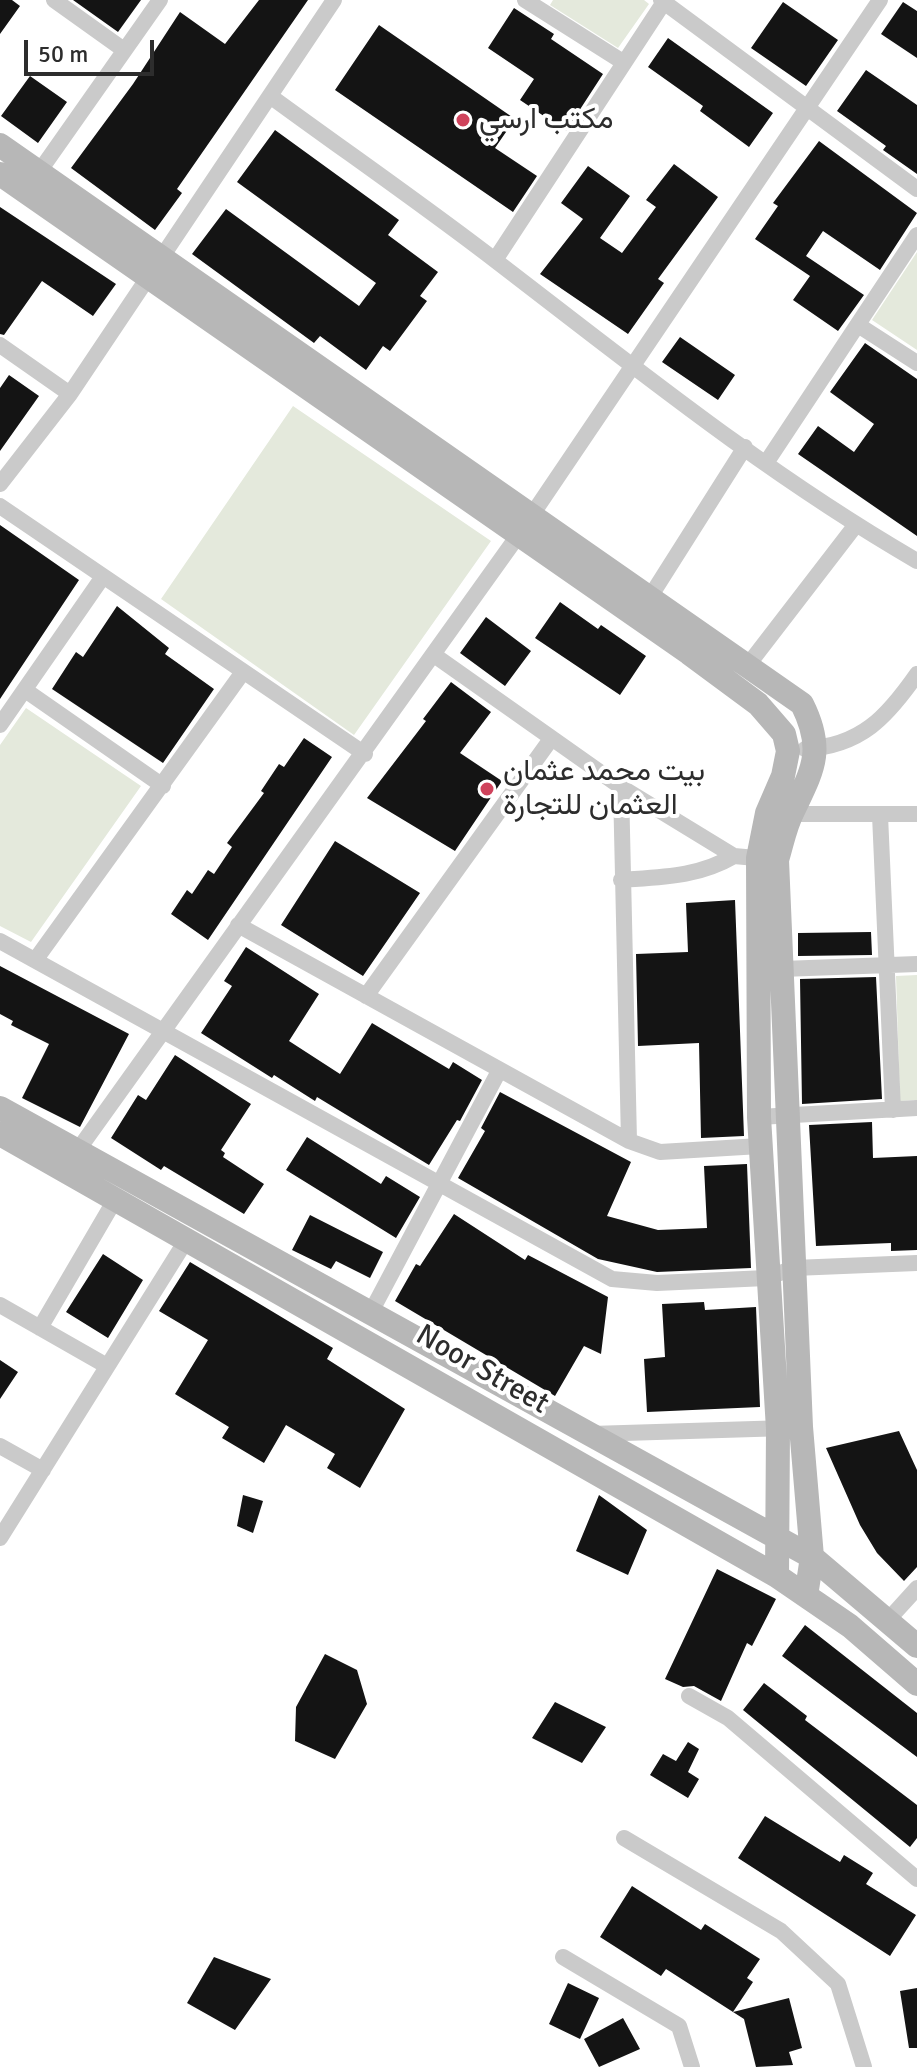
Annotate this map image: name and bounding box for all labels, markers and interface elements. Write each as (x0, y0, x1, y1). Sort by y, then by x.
scale bar (28, 24, 158, 74)
text: 50 m (38, 39, 88, 69)
place label: مكتب ارسي (479, 102, 614, 138)
marker: مكتب ارسي (454, 111, 472, 129)
place label: بيت محمد عثمان العثمان للتجارة (503, 754, 705, 824)
marker: بيت محمد عثمان العثمان للتجارة (478, 780, 496, 798)
street label: Noor Street (409, 1318, 555, 1422)

